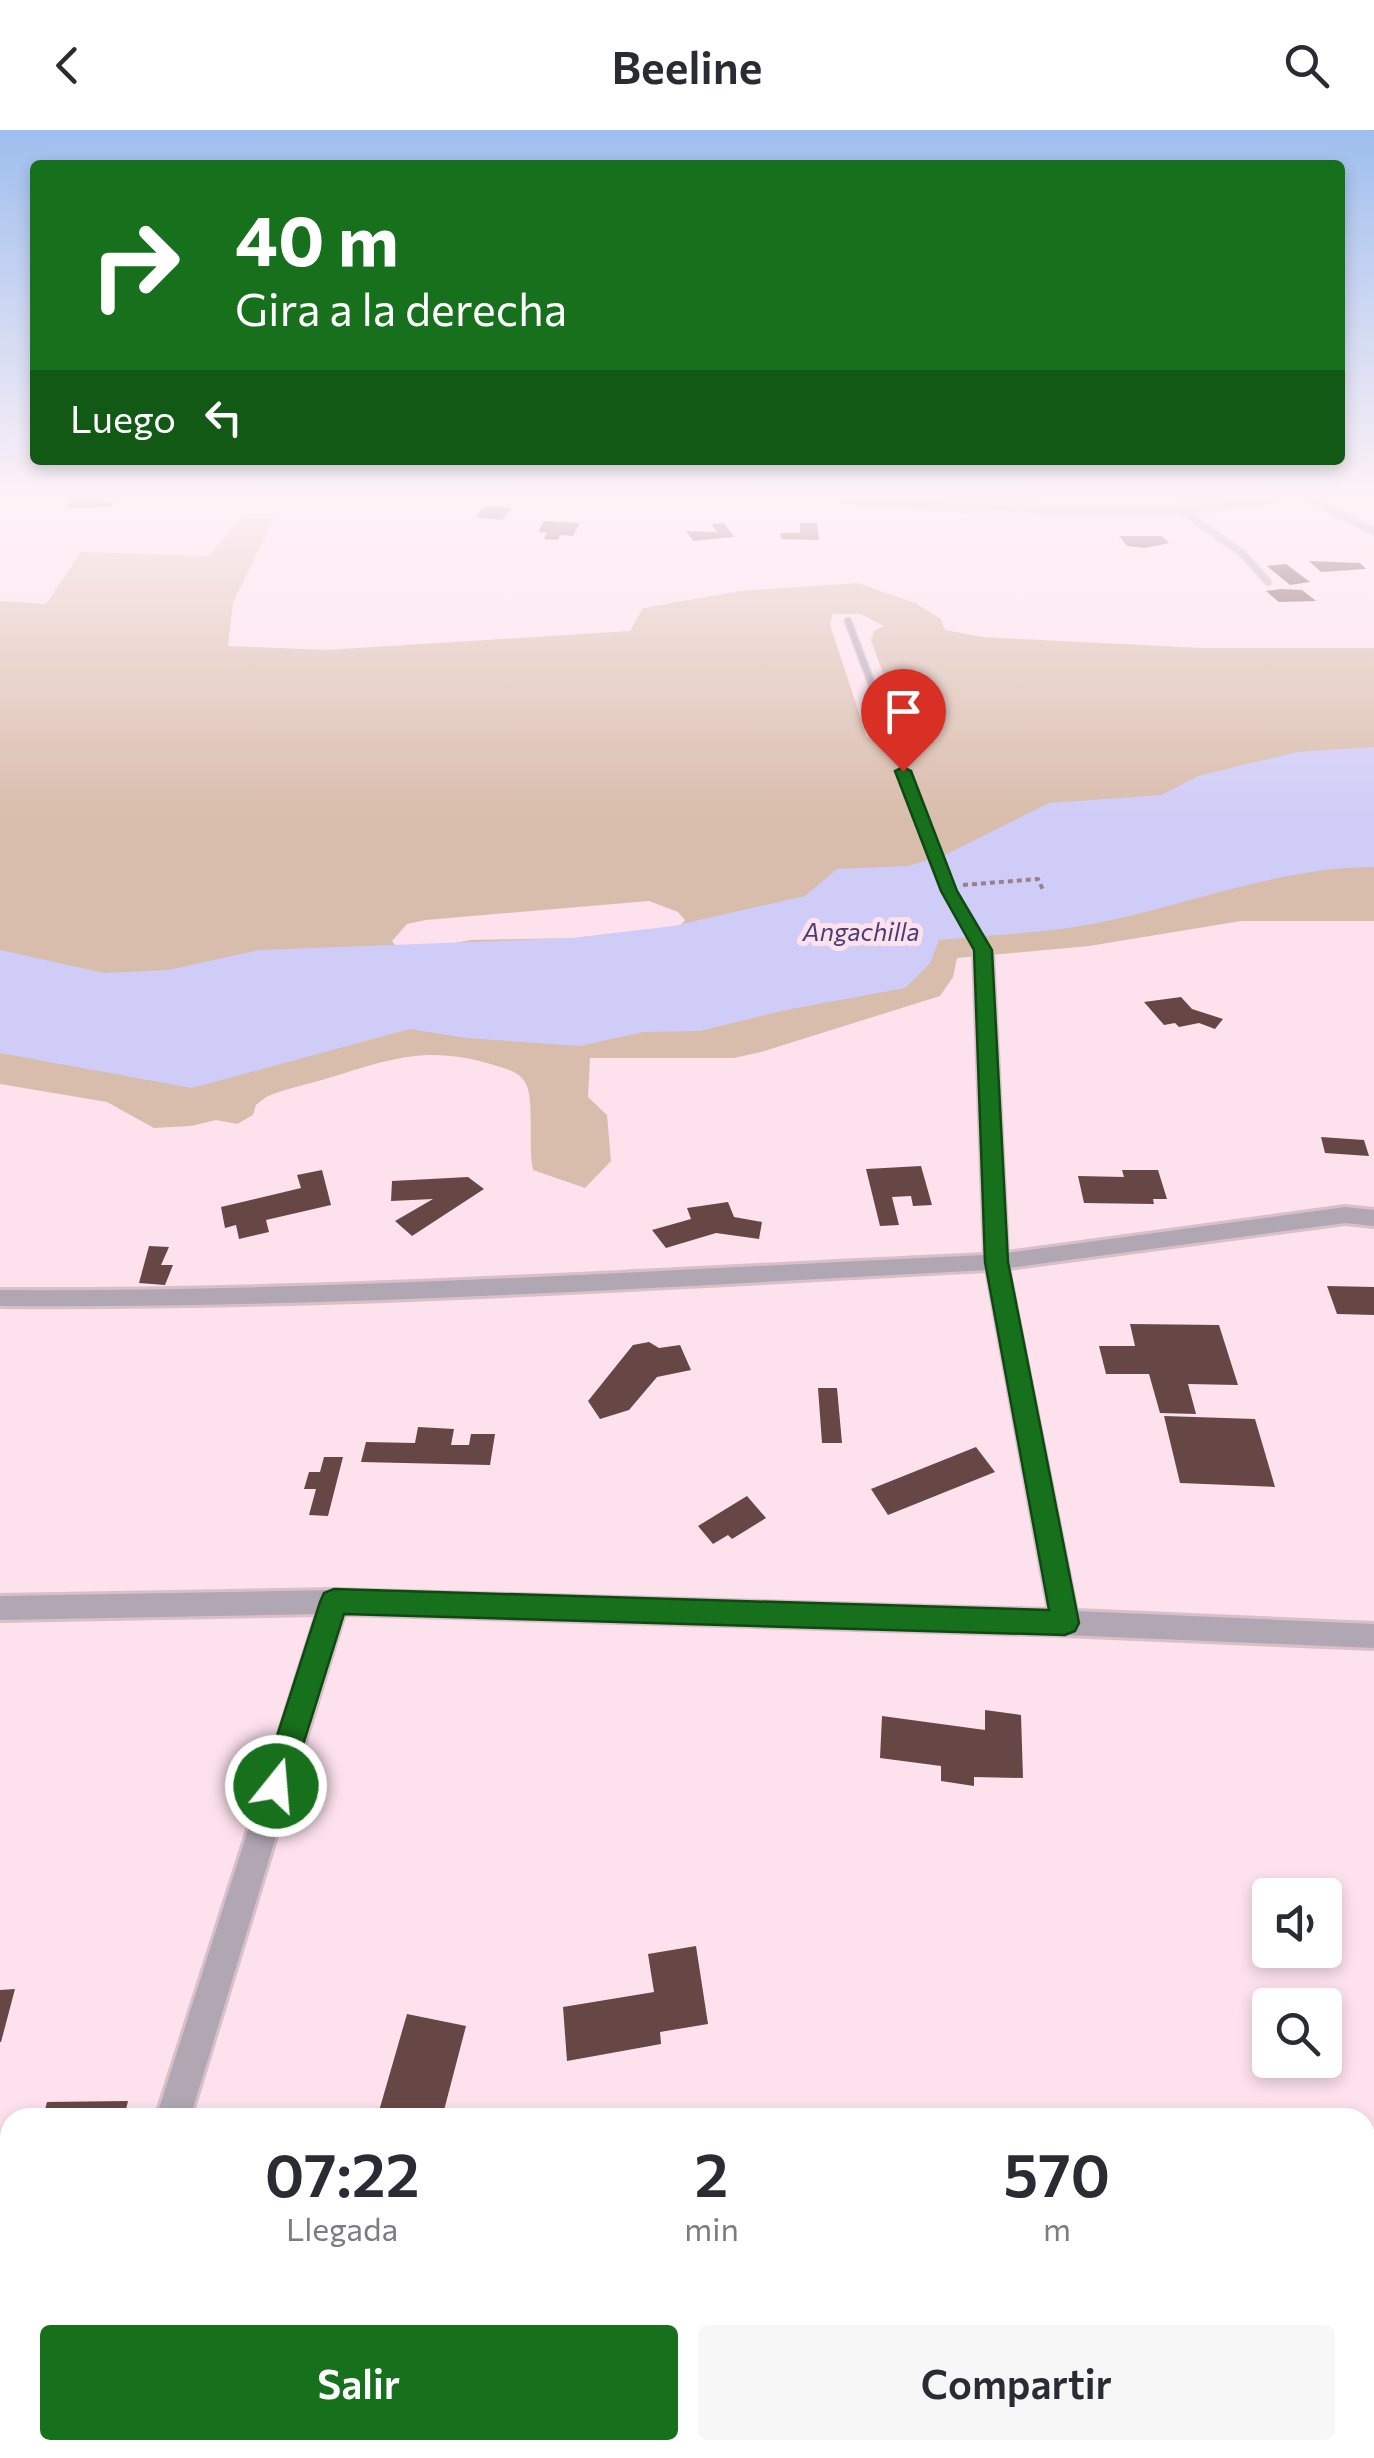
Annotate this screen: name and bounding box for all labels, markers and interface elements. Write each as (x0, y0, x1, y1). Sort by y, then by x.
icon: back (40, 38, 95, 93)
text: Beeline (612, 38, 762, 93)
icon: search (1279, 38, 1334, 93)
text: 40 m (235, 195, 399, 280)
icon: right (70, 200, 200, 330)
text: Gira a la derecha (235, 280, 567, 335)
icon: left (196, 390, 251, 445)
text: Luego (70, 394, 176, 441)
pin (861, 669, 946, 772)
icon: arrive (876, 684, 931, 739)
water label: Angachilla (802, 916, 919, 946)
position arrow (224, 1734, 328, 1838)
map controls (1252, 1878, 1342, 2078)
button: sound (1252, 1878, 1342, 1968)
button: search (1252, 1988, 1342, 2078)
text: 07:22 (265, 2136, 419, 2209)
text: 2 (695, 2136, 728, 2209)
text: 570 (1004, 2136, 1110, 2209)
text: Llegada (286, 2208, 398, 2248)
text: min (684, 2208, 739, 2248)
text: m (1043, 2208, 1071, 2248)
button: Salir (40, 2325, 678, 2440)
button: Compartir (698, 2325, 1335, 2440)

